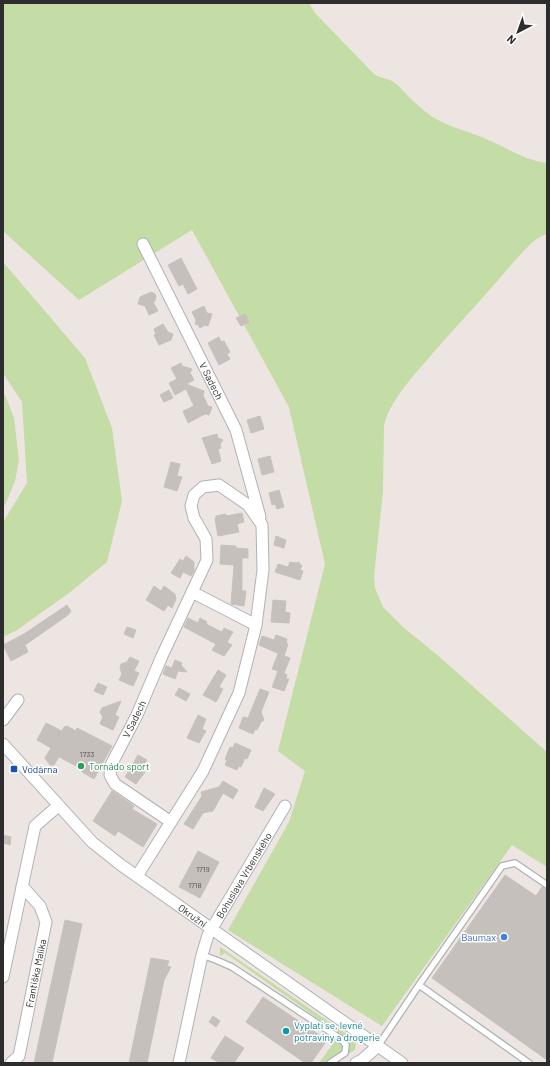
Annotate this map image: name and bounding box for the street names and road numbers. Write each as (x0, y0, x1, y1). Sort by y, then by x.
street label: V Sadech (197, 360, 226, 402)
street label: V Sadech (120, 698, 148, 740)
street label: Bohuslava Vrbenského (214, 830, 274, 920)
street label: Okružní (176, 901, 209, 930)
street label: Františka Malíka (23, 938, 48, 1009)

